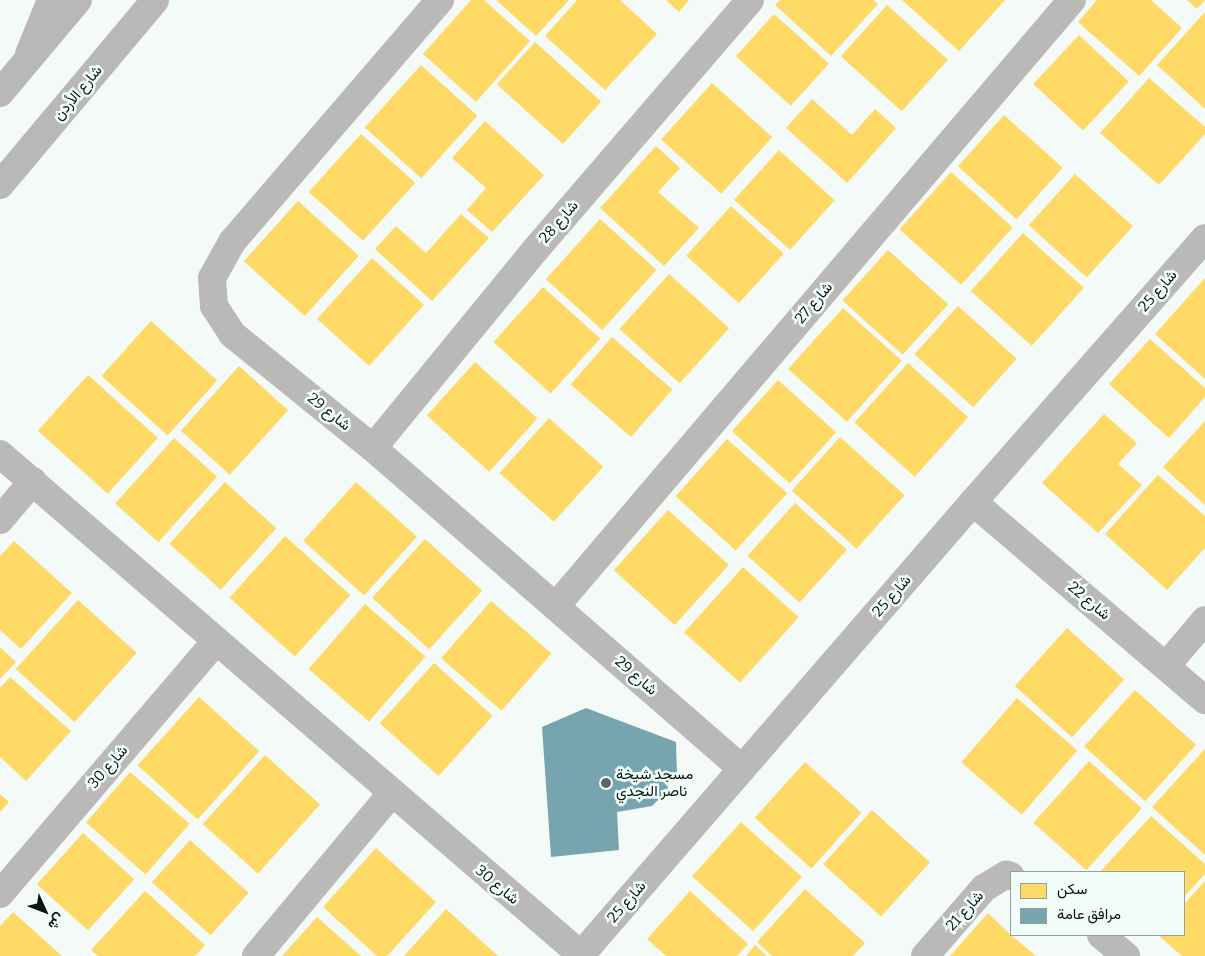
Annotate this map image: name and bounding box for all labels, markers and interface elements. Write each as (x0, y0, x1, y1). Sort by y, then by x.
street label: شارع الأردن (50, 62, 106, 124)
street label: شارع 28 (536, 197, 582, 247)
street label: شارع 25 (1135, 266, 1181, 316)
street label: شارع 27 (791, 279, 837, 327)
street label: شارع 29 (304, 389, 354, 435)
street label: شارع 25 (869, 571, 915, 621)
street label: شارع 22 (1064, 578, 1114, 624)
street label: شارع 29 (611, 653, 661, 699)
street label: شارع 30 (84, 742, 132, 792)
place label: مسجد شيخة ناصر النجدي (616, 765, 693, 800)
marker: مسجد شيخة ناصر النجدي (600, 777, 612, 789)
street label: شارع 30 (472, 862, 522, 908)
legend (1010, 871, 1185, 936)
street label: شارع 25 (604, 877, 650, 927)
text: سكن (1057, 880, 1087, 898)
north arrow (20, 886, 70, 936)
street label: شارع 21 (942, 887, 988, 935)
text: مرافق عامة (1057, 905, 1121, 923)
text: ش (44, 910, 68, 934)

